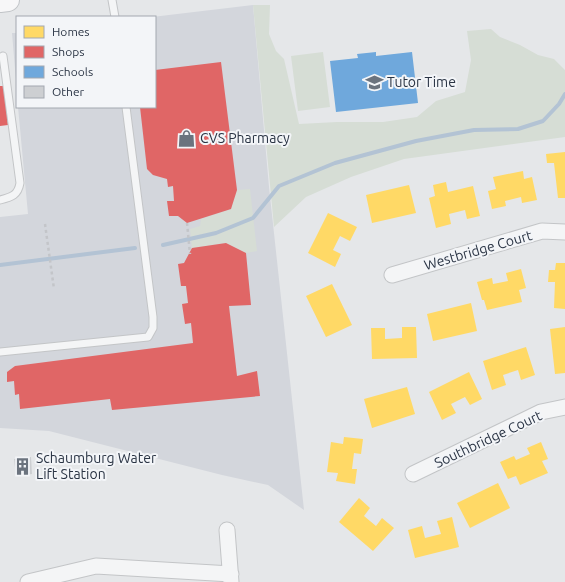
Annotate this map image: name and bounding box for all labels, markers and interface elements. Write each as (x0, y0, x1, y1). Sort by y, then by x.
legend (16, 16, 156, 108)
text: Homes (52, 25, 90, 38)
text: Shops (52, 45, 84, 58)
text: Schools (52, 65, 93, 78)
school or university icon: Tutor Time (364, 72, 384, 92)
place label: Tutor Time (387, 74, 456, 90)
text: Other (52, 85, 85, 98)
shop icon: CVS Pharmacy (177, 128, 197, 148)
place label: CVS Pharmacy (200, 130, 290, 146)
street label: Westbridge Court (422, 227, 534, 273)
street label: Southbridge Court (432, 407, 545, 471)
place label: Schaumburg Water Lift Station (36, 450, 157, 482)
building icon: Schaumburg Water Lift Station (13, 456, 33, 476)

